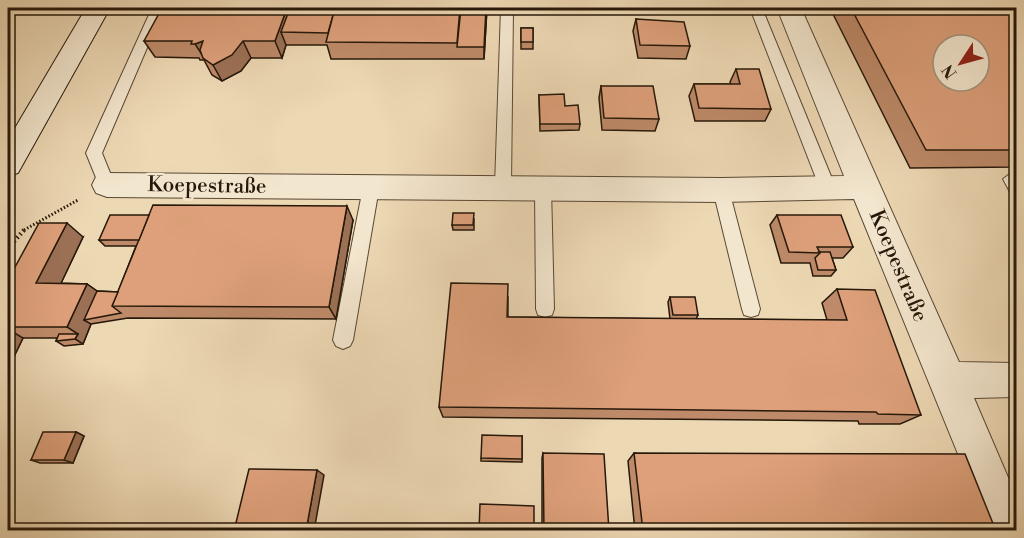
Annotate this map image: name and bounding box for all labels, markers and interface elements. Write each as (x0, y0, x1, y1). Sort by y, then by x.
north arrow (931, 33, 991, 93)
text: N (938, 60, 961, 82)
street label: Koepestraße (147, 172, 267, 200)
street label: Koepestraße (863, 206, 933, 326)

